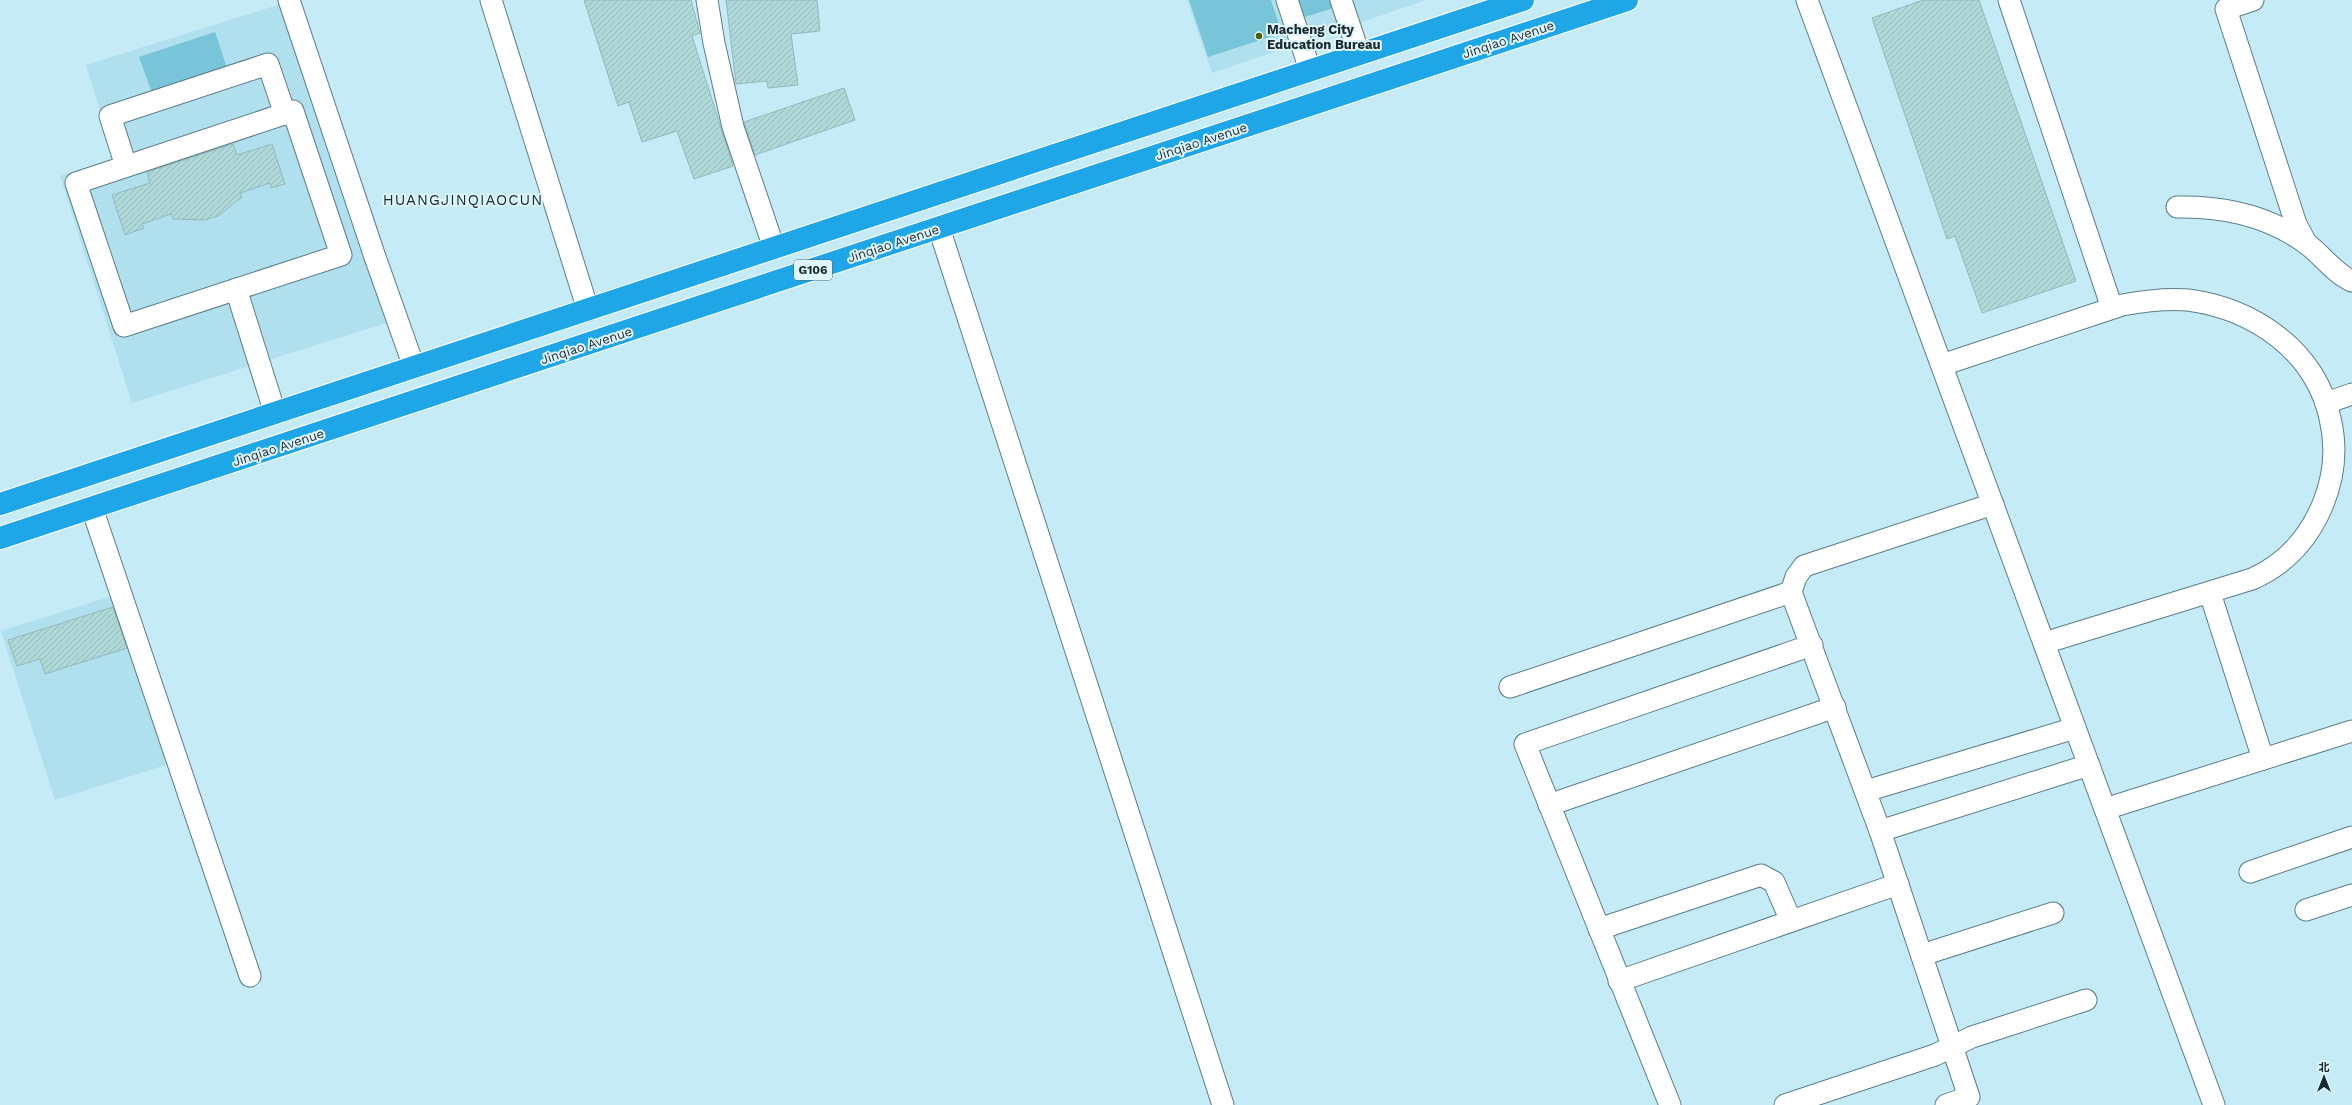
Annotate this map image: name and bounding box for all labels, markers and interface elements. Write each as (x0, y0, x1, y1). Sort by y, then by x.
street label: Jinqiao Avenue (1460, 18, 1556, 61)
place label: Macheng City Education Bureau (1267, 22, 1381, 52)
marker: Macheng City Education Bureau (1254, 31, 1264, 41)
street label: Jinqiao Avenue (1153, 120, 1249, 163)
district label: HUANGJINQIAOCUN (383, 191, 543, 209)
street label: Jinqiao Avenue (845, 222, 941, 265)
road number: G106 (794, 260, 832, 280)
street label: Jinqiao Avenue (538, 324, 634, 367)
street label: Jinqiao Avenue (230, 426, 326, 469)
north arrow (2304, 1057, 2344, 1097)
text: 北 (2319, 1061, 2330, 1074)

